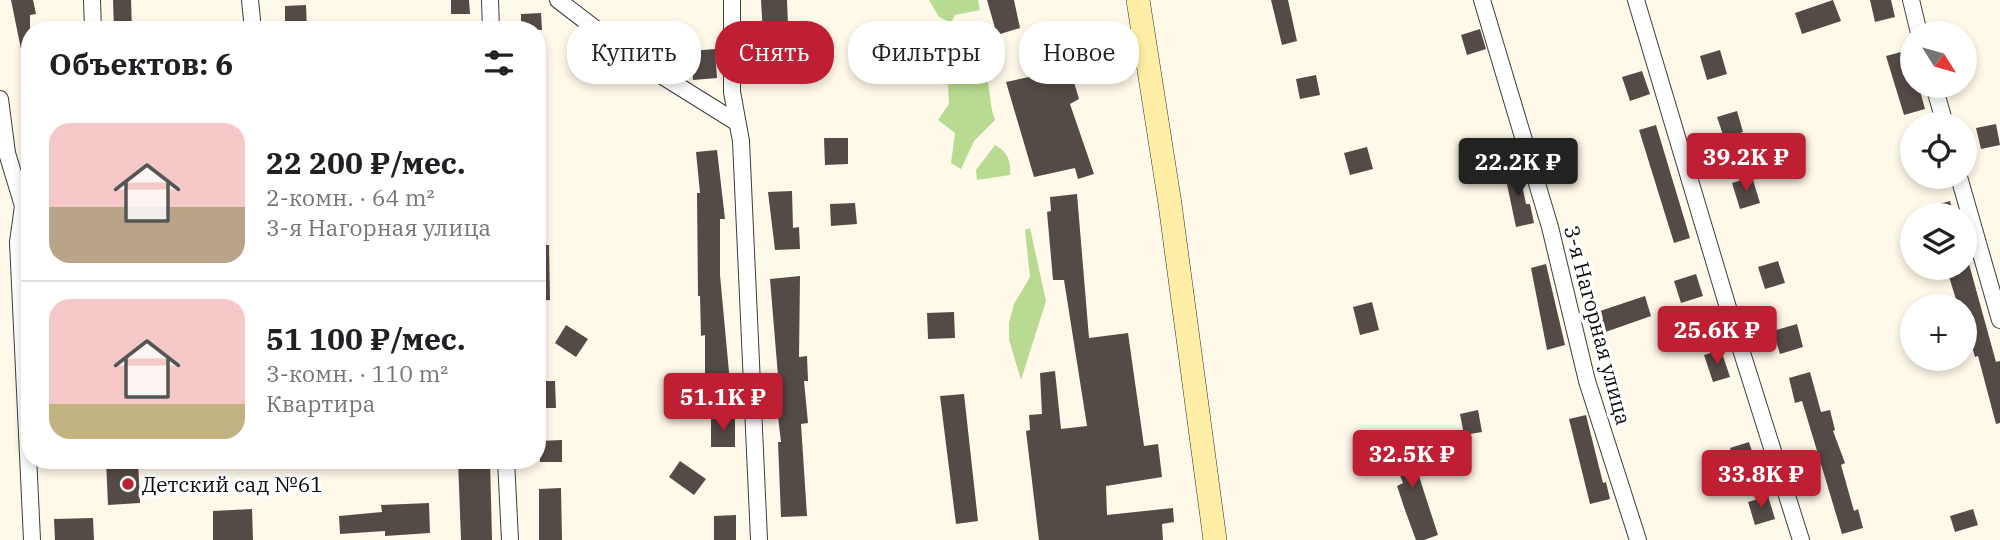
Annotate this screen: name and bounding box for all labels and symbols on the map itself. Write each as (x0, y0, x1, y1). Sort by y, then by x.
north arrow (1900, 21, 1978, 98)
pin: 39.2K ₽ (1681, 134, 1811, 193)
pin: 22.2K ₽ (1453, 138, 1583, 198)
street label: 3-я Нагорная улица (1558, 222, 1638, 428)
pin: 25.6K ₽ (1652, 306, 1782, 366)
pin: 51.1K ₽ (658, 374, 788, 433)
pin: 32.5K ₽ (1347, 430, 1477, 490)
pin: 33.8K ₽ (1696, 450, 1826, 510)
place label: Детский сад №61 (142, 470, 323, 498)
marker: Детский сад №61 (120, 476, 136, 492)

